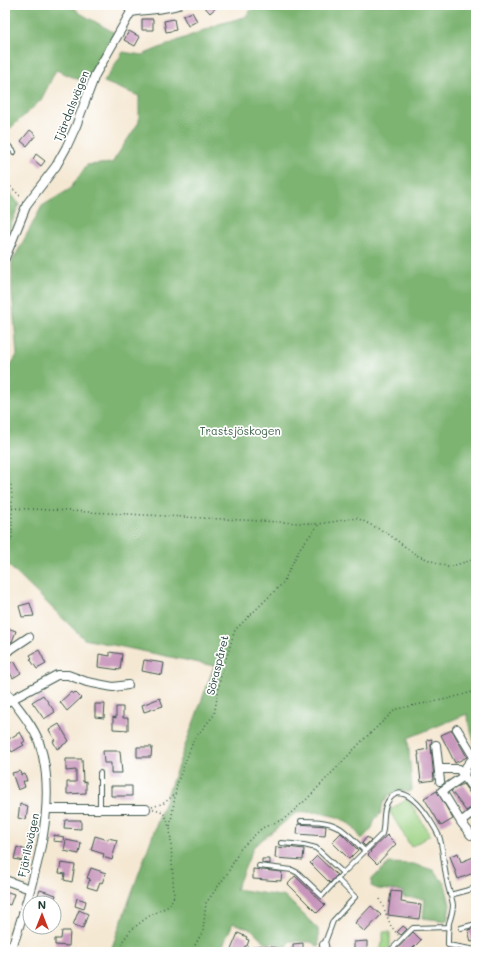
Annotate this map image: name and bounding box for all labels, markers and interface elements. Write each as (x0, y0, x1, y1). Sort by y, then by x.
street label: Tjärdalsvägen (50, 68, 92, 144)
park label: Trastsjöskogen (199, 423, 281, 438)
street label: Söraspåret (202, 633, 232, 697)
street label: Fjärilsvägen (14, 812, 42, 878)
north arrow (22, 895, 62, 935)
text: N (38, 897, 46, 912)

